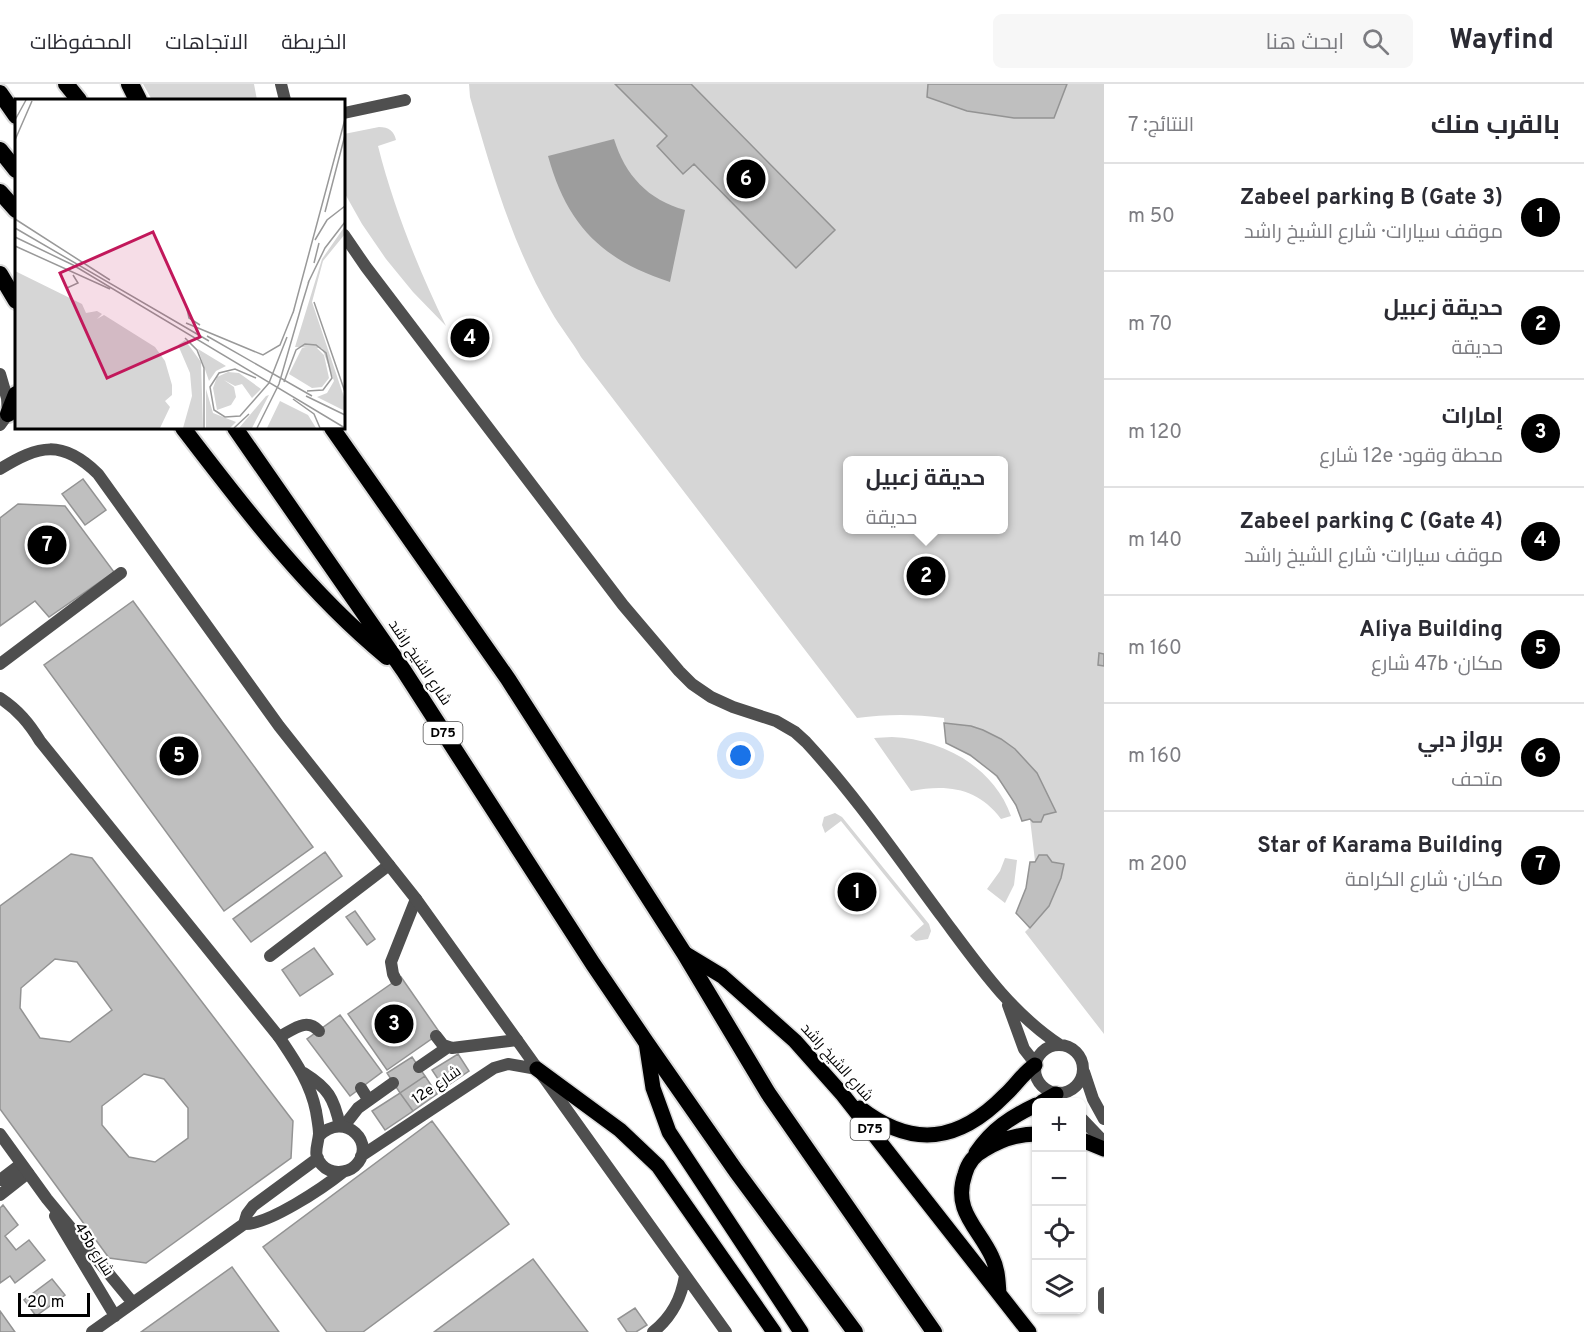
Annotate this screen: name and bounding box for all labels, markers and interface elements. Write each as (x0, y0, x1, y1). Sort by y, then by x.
search box (993, 14, 1413, 68)
text: Wayfind (1449, 23, 1554, 59)
icon: search (1359, 25, 1392, 58)
text: المحفوظات (30, 30, 132, 57)
text: الاتجاهات (165, 30, 248, 57)
text: الخريطة (281, 30, 347, 57)
text: ابحث هنا (1266, 30, 1344, 57)
inset map (15, 99, 345, 429)
text: بالقرب منك (1431, 110, 1560, 143)
text: النتائج: 7 (1128, 113, 1194, 139)
pin: 6 (726, 156, 766, 202)
text: Zabeel parking B (Gate 3) (1240, 185, 1503, 212)
text: 50 m (1128, 204, 1175, 230)
text: 1 (1537, 204, 1545, 230)
text: موقف سيارات · شارع الشيخ راشد (1244, 220, 1503, 246)
text: حديقة زعبيل (1384, 296, 1503, 323)
text: 70 m (1128, 312, 1172, 338)
text: 2 (1534, 312, 1547, 338)
pin: 4 (450, 316, 490, 360)
text: حديقة (1452, 336, 1503, 362)
text: إمارات (1442, 404, 1503, 431)
text: 120 m (1128, 420, 1182, 446)
text: 3 (1535, 420, 1547, 446)
text: محطة وقود · 12e شارع (1319, 444, 1503, 470)
popup (843, 456, 1008, 534)
text: حديقة زعبيل (866, 466, 985, 493)
text: حديقة (866, 506, 917, 532)
text: Zabeel parking C (Gate 4) (1240, 509, 1503, 536)
pin: 7 (28, 522, 66, 568)
text: 140 m (1128, 528, 1182, 554)
text: 4 (1534, 528, 1547, 554)
text: موقف سيارات · شارع الشيخ راشد (1244, 544, 1503, 570)
pin: 2 (906, 554, 946, 598)
street label: شارع الشيخ راشد (383, 616, 455, 710)
text: Aliya Building (1359, 617, 1503, 644)
text: 160 m (1128, 636, 1182, 662)
text: 5 (1534, 636, 1547, 662)
text: مكان · 47b شارع (1371, 652, 1503, 678)
road number: D75 (424, 722, 462, 744)
text: برواز دبي (1418, 728, 1503, 755)
pin: 5 (160, 734, 198, 778)
your location (726, 741, 755, 770)
text: 160 m (1128, 744, 1182, 770)
text: 6 (1534, 744, 1547, 770)
text: متحف (1451, 768, 1503, 794)
text: Star of Karama Building (1257, 833, 1503, 860)
text: 200 m (1128, 852, 1187, 878)
text: 7 (1535, 852, 1546, 878)
text: مكان · شارع الكرامة (1345, 868, 1503, 894)
pin: 1 (838, 870, 876, 914)
pin: 3 (374, 1002, 414, 1046)
street label: شارع الشيخ راشد (796, 1020, 876, 1106)
street label: 12e شارع (409, 1063, 465, 1109)
map controls (1032, 1098, 1086, 1314)
button: + (1032, 1098, 1086, 1152)
road number: D75 (850, 1118, 890, 1140)
button: − (1032, 1152, 1086, 1206)
button: locate (1032, 1206, 1086, 1260)
street label: 45b شارع (69, 1220, 117, 1280)
button: layers (1032, 1260, 1086, 1314)
scale bar (18, 1290, 90, 1318)
text: 20 m (27, 1293, 64, 1313)

